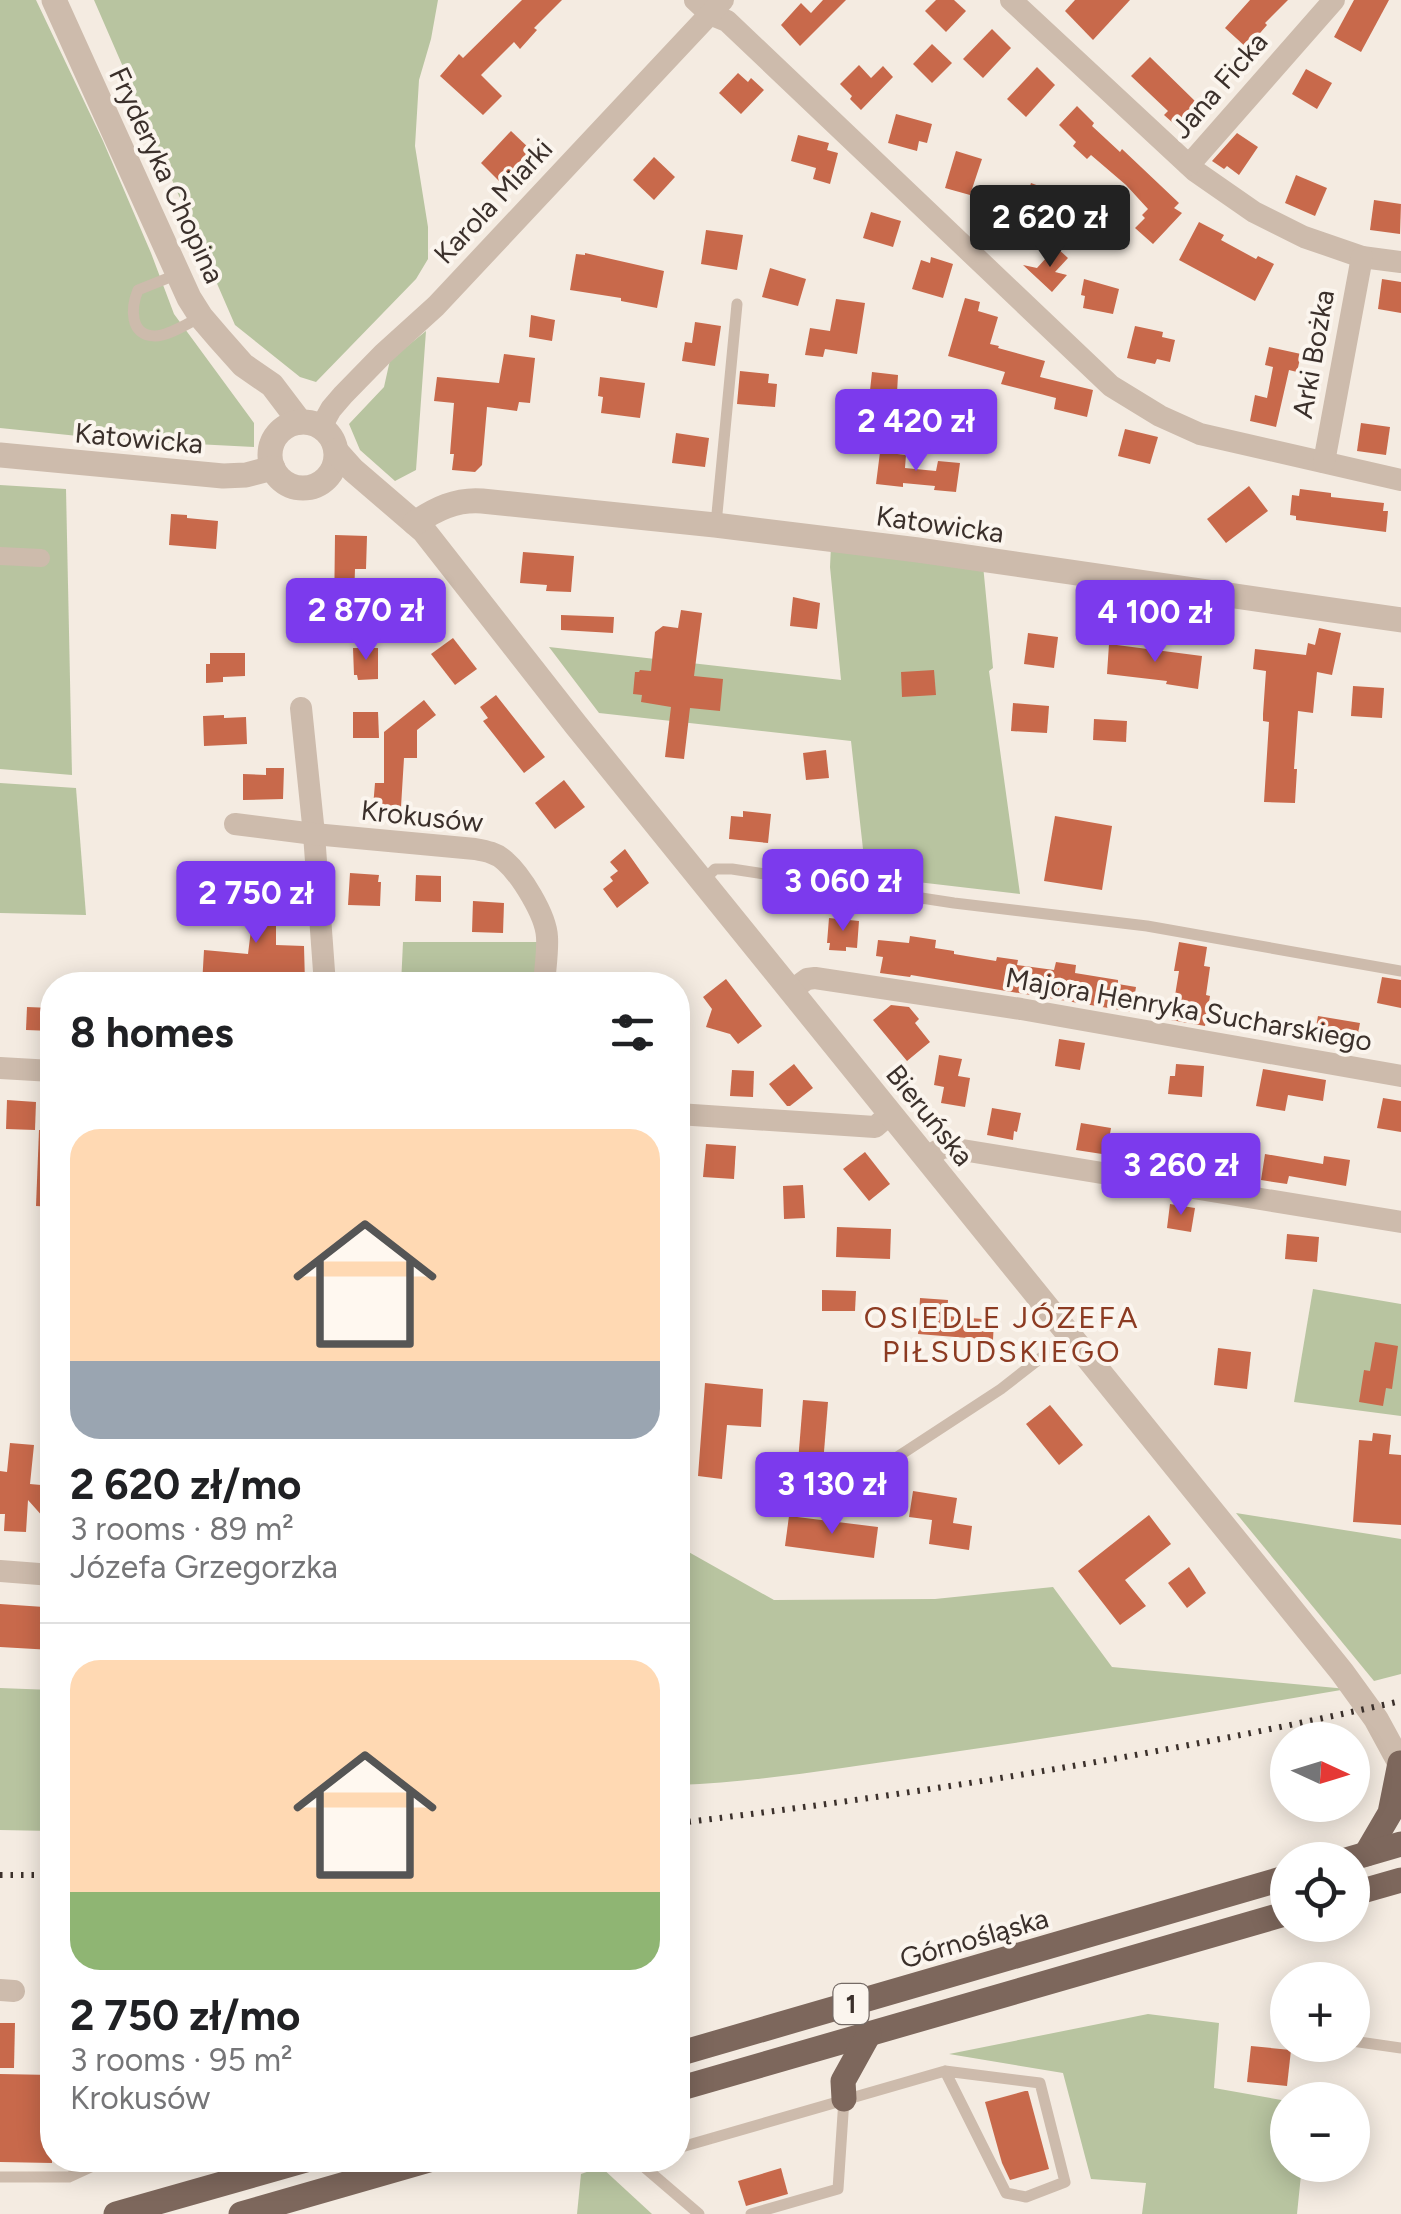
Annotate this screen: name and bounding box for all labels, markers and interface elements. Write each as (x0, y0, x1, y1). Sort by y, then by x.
street label: Jana Ficka (1164, 25, 1274, 145)
street label: Fryderyka Chopina (102, 62, 232, 288)
street label: Karola Miarki (427, 132, 559, 270)
pin: 2 620 zł (947, 185, 1153, 270)
text: 2 620 zł (992, 198, 1108, 236)
street label: Arki Bożka (1285, 287, 1341, 421)
pin: 2 420 zł (813, 389, 1019, 474)
text: 2 420 zł (857, 402, 975, 440)
street label: Katowicka (73, 415, 205, 461)
street label: Katowicka (874, 498, 1006, 550)
pin: 2 870 zł (263, 578, 469, 663)
pin: 4 100 zł (1052, 580, 1258, 665)
text: 2 870 zł (308, 591, 424, 629)
text: 4 100 zł (1098, 593, 1212, 631)
street label: Krokusów (359, 793, 485, 839)
pin: 3 060 zł (740, 849, 946, 934)
pin: 2 750 zł (153, 861, 359, 946)
text: 3 060 zł (784, 862, 902, 900)
text: 2 750 zł (198, 874, 314, 912)
street label: Majora Henryka Sucharskiego (1003, 960, 1375, 1058)
icon: filters (605, 1005, 660, 1060)
text: 8 homes (70, 1007, 234, 1058)
street label: Bieruńska (879, 1058, 981, 1172)
pin: 3 260 zł (1078, 1133, 1284, 1218)
text: 3 260 zł (1123, 1146, 1239, 1184)
icon: home (275, 1194, 455, 1374)
district label: OSIEDLE JÓZEFA PIŁSUDSKIEGO (864, 1299, 1140, 1370)
pin: 3 130 zł (729, 1452, 935, 1537)
text: 2 620 zł/mo (70, 1459, 301, 1510)
text: 3 130 zł (777, 1465, 887, 1503)
text: 3 rooms · 89 m² (70, 1510, 294, 1548)
text: Józefa Grzegorzka (70, 1548, 338, 1586)
north arrow (1270, 1722, 1370, 1822)
map controls (1270, 1722, 1370, 2182)
icon: home (275, 1725, 455, 1905)
button: locate (1270, 1842, 1370, 1942)
street label: Górnośląska (896, 1901, 1052, 1975)
button: + (1270, 1962, 1370, 2062)
road number: 1 (834, 1984, 868, 2024)
text: 2 750 zł/mo (70, 1990, 301, 2041)
text: 3 rooms · 95 m² (70, 2041, 293, 2079)
text: Krokusów (70, 2079, 210, 2117)
button: − (1270, 2082, 1370, 2182)

